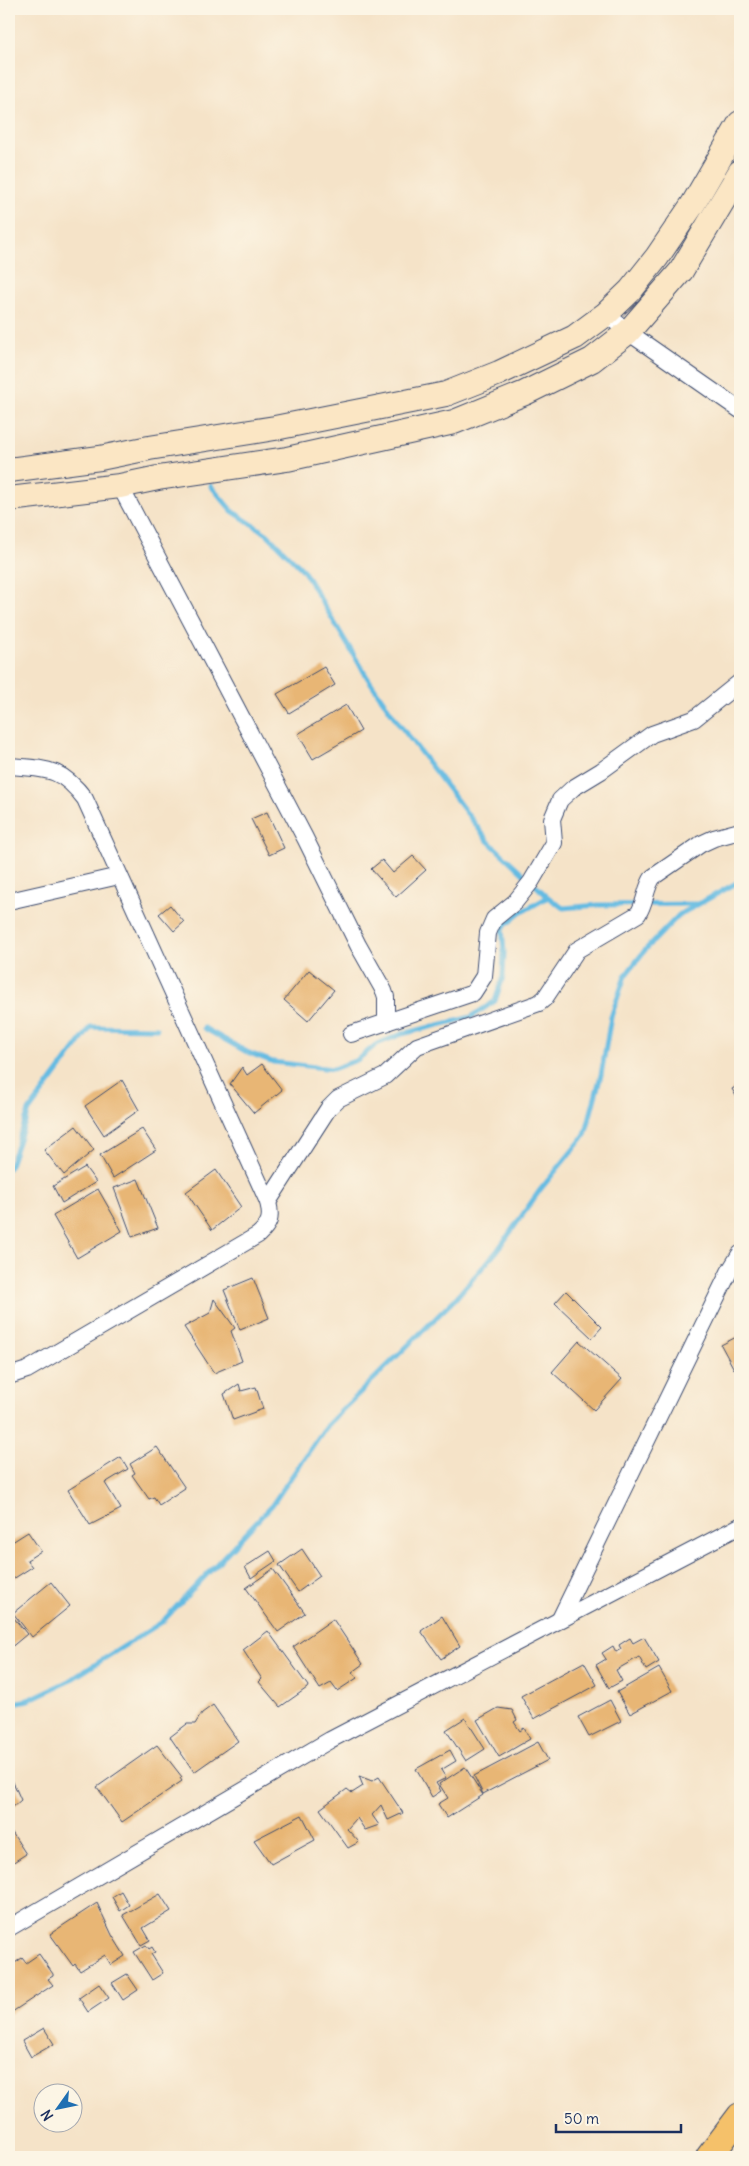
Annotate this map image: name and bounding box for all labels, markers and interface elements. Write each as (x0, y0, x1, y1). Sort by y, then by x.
north arrow (32, 2084, 82, 2134)
scale bar (556, 2101, 682, 2133)
text: N (37, 2106, 57, 2124)
text: 50 m (564, 2109, 599, 2128)

